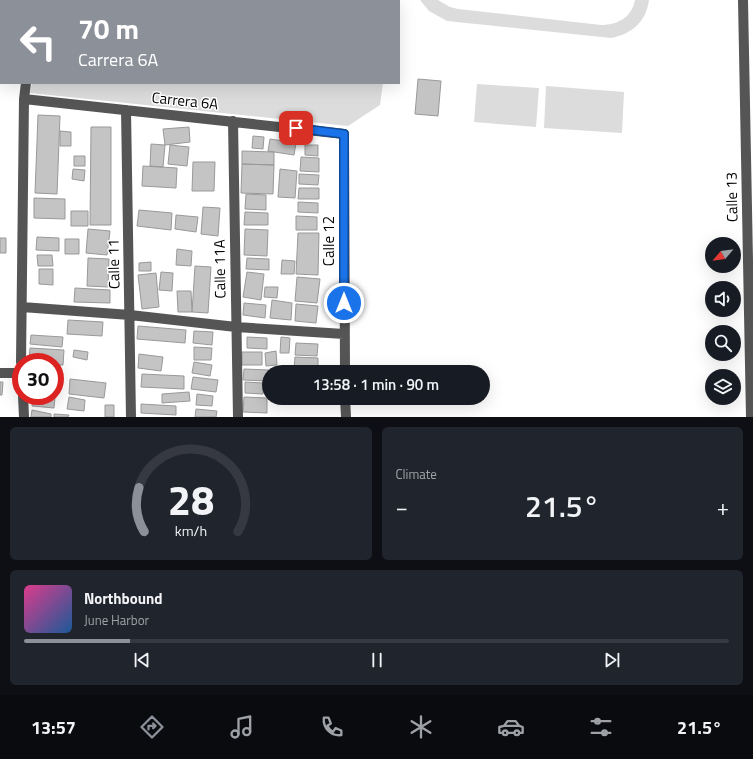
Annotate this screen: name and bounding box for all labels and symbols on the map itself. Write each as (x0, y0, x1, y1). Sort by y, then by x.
street label: Carrera 6A (151, 86, 220, 115)
pin (279, 111, 313, 145)
street label: Calle 13 (720, 172, 743, 222)
street label: Calle 12 (317, 216, 340, 266)
north arrow (705, 237, 741, 273)
street label: Calle 11 (102, 239, 125, 289)
street label: Calle 11A (207, 239, 232, 299)
position arrow (323, 282, 365, 324)
speed limit sign: 30 (12, 353, 64, 405)

